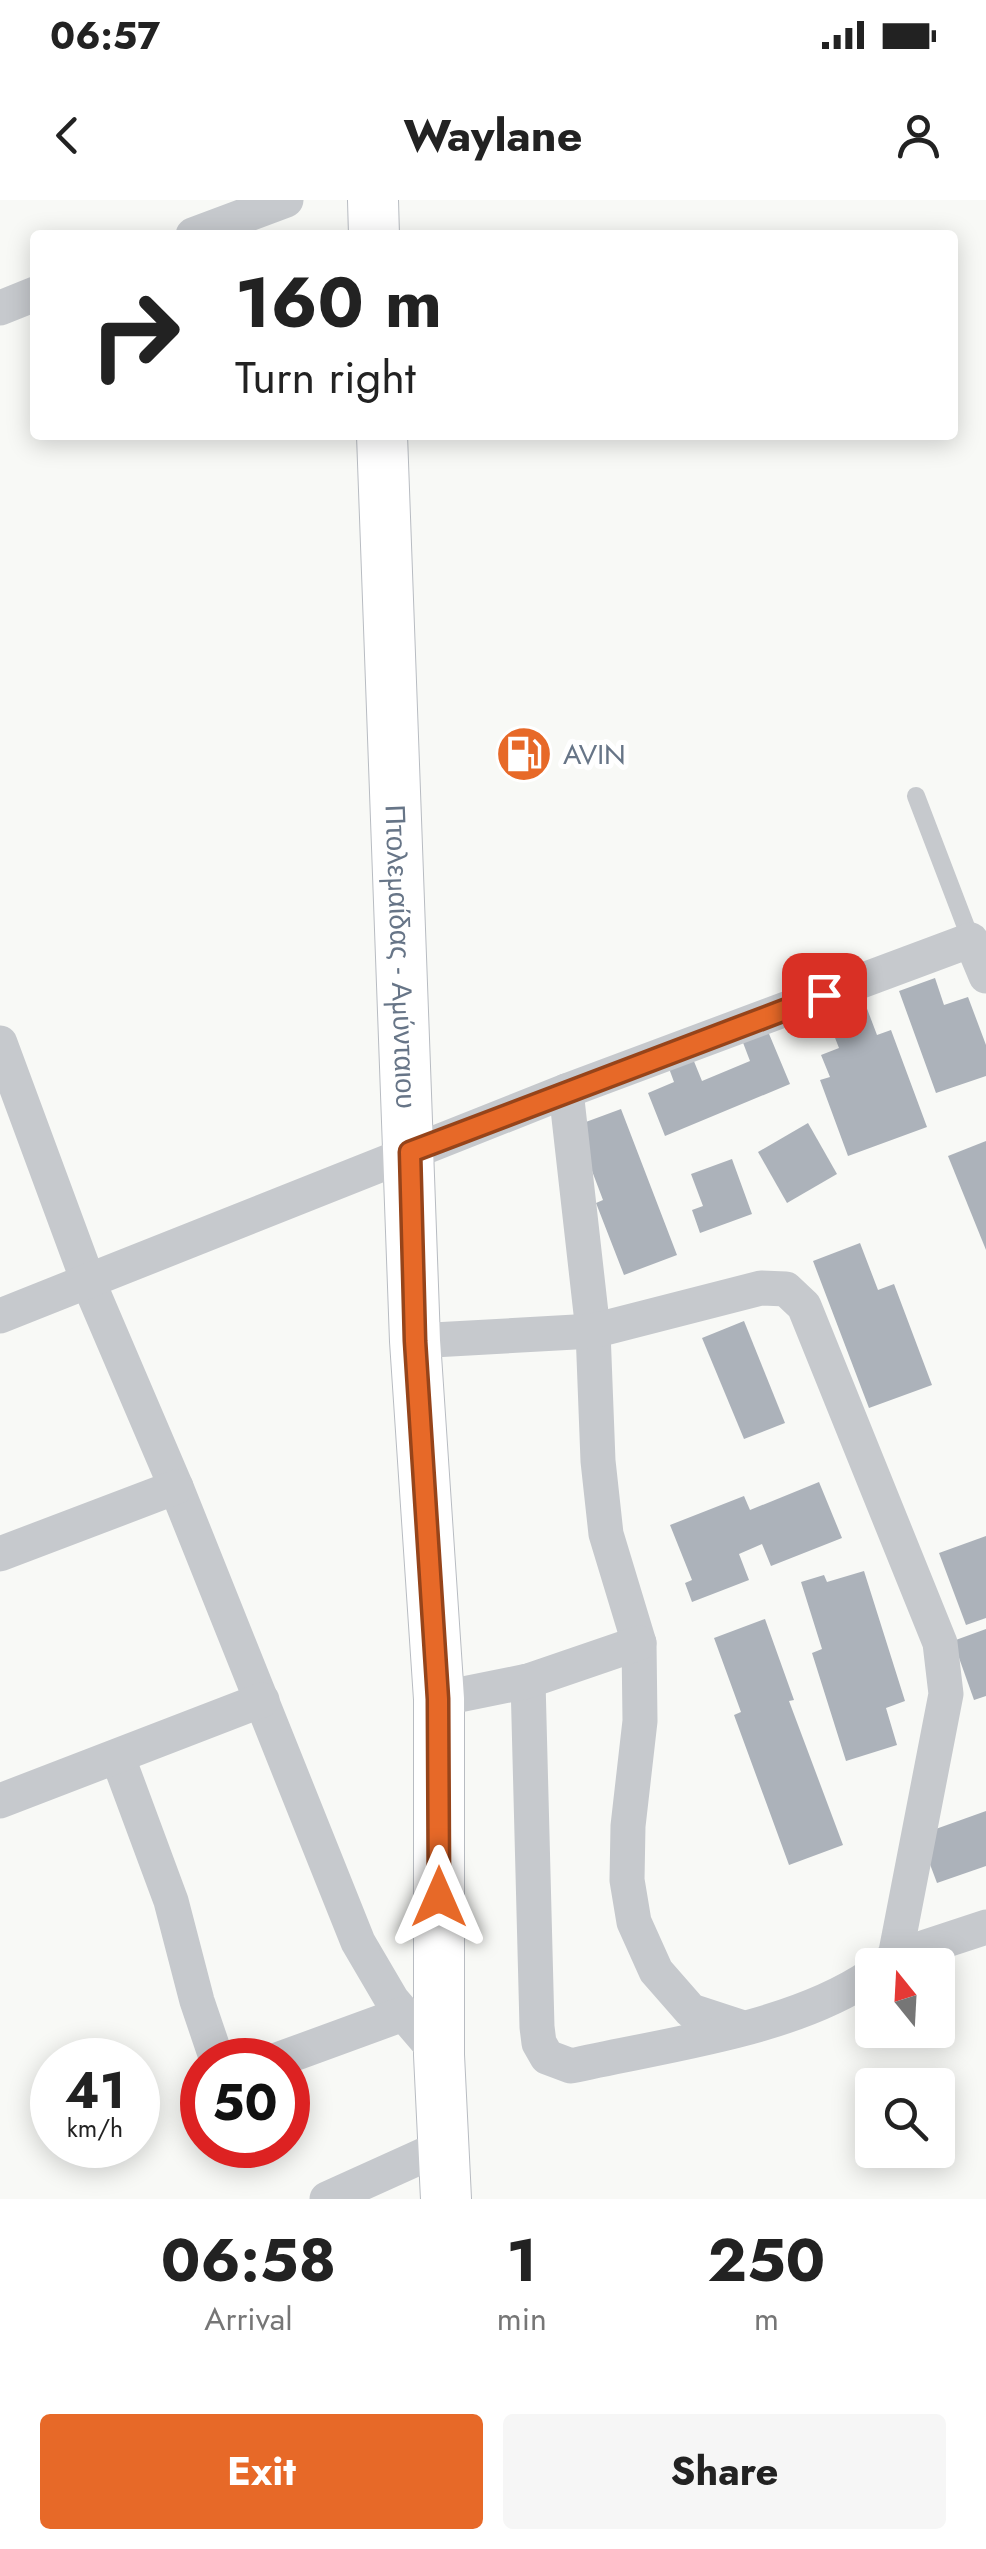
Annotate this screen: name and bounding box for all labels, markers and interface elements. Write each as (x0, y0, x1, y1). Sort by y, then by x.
text: 06:57 (50, 8, 160, 63)
text: Waylane (404, 103, 582, 168)
icon: back (40, 108, 95, 163)
icon: person (891, 108, 946, 163)
text: 160 m (235, 252, 442, 353)
icon: right (70, 270, 200, 400)
text: Turn right (235, 345, 416, 410)
fuel station icon: AVIN (494, 724, 554, 784)
place label: AVIN (563, 734, 626, 775)
street label: Πτολεμαίδας - Αμύνταιου (374, 804, 427, 1109)
pin (782, 953, 867, 1038)
icon: arrive (797, 968, 852, 1023)
position arrow (387, 1845, 491, 1949)
north arrow (855, 1948, 955, 2048)
map controls (855, 1948, 955, 2168)
speed limit sign: 50 (180, 2038, 310, 2168)
text: 41 (65, 2054, 125, 2127)
button: search (855, 2068, 955, 2168)
text: km/h (67, 2110, 123, 2146)
text: 06:58 (161, 2217, 336, 2304)
text: 1 (507, 2217, 537, 2304)
text: 250 (708, 2217, 825, 2304)
text: Arrival (204, 2296, 293, 2342)
text: min (497, 2296, 547, 2342)
text: m (754, 2296, 779, 2342)
button: Exit (40, 2414, 483, 2529)
button: Share (503, 2414, 946, 2529)

